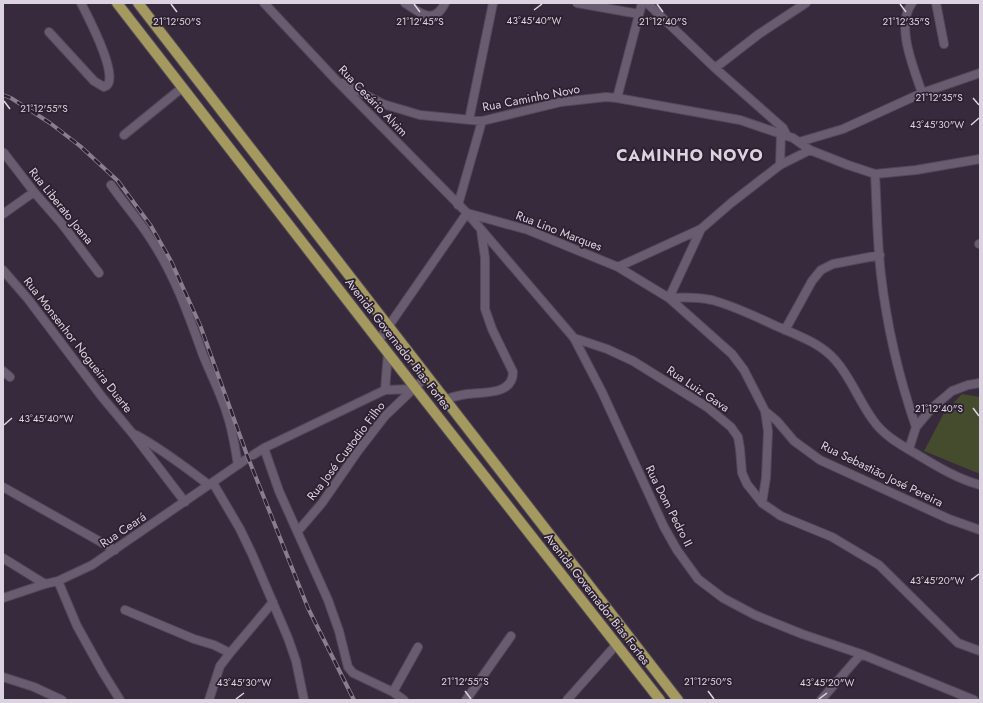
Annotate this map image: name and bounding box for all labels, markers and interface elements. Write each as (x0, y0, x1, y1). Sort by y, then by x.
text: 43°45'40"W (507, 13, 561, 28)
text: 21°12'50"S (153, 14, 201, 29)
text: 21°12'45"S (396, 14, 444, 29)
text: 21°12'40"S (639, 14, 687, 29)
text: 21°12'35"S (882, 14, 930, 29)
street label: Rua Cesário Alvim (334, 61, 412, 141)
street label: Rua Caminho Novo (481, 80, 582, 116)
text: 21°12'35"S (915, 90, 963, 105)
text: 21°12'55"S (20, 101, 68, 116)
text: 43°45'30"W (910, 117, 964, 132)
district label: CAMINHO NOVO (616, 144, 764, 167)
street label: Rua Liberato Joana (24, 164, 98, 248)
street label: Rua Lino Marques (513, 206, 605, 256)
street label: Rua Monsenhor Nogueira Duarte (19, 273, 137, 417)
street label: Avenida Governador Bias Fortes (341, 274, 455, 414)
street label: Rua Luiz Gava (663, 361, 733, 417)
street label: Rua José Custodio Filho (303, 397, 390, 504)
text: 21°12'40"S (915, 401, 963, 416)
text: 43°45'40"W (19, 411, 73, 426)
street label: Rua Sebastião José Pereira (818, 437, 946, 512)
street label: Rua Dom Pedro II (641, 462, 697, 550)
street label: Rua Ceará (96, 508, 150, 552)
street label: Avenida Governador Bias Fortes (540, 529, 654, 669)
text: 43°45'20"W (910, 573, 964, 588)
text: 21°12'55"S (441, 674, 489, 689)
text: 21°12'50"S (684, 674, 732, 689)
text: 43°45'30"W (217, 675, 271, 690)
text: 43°45'20"W (800, 675, 854, 690)

